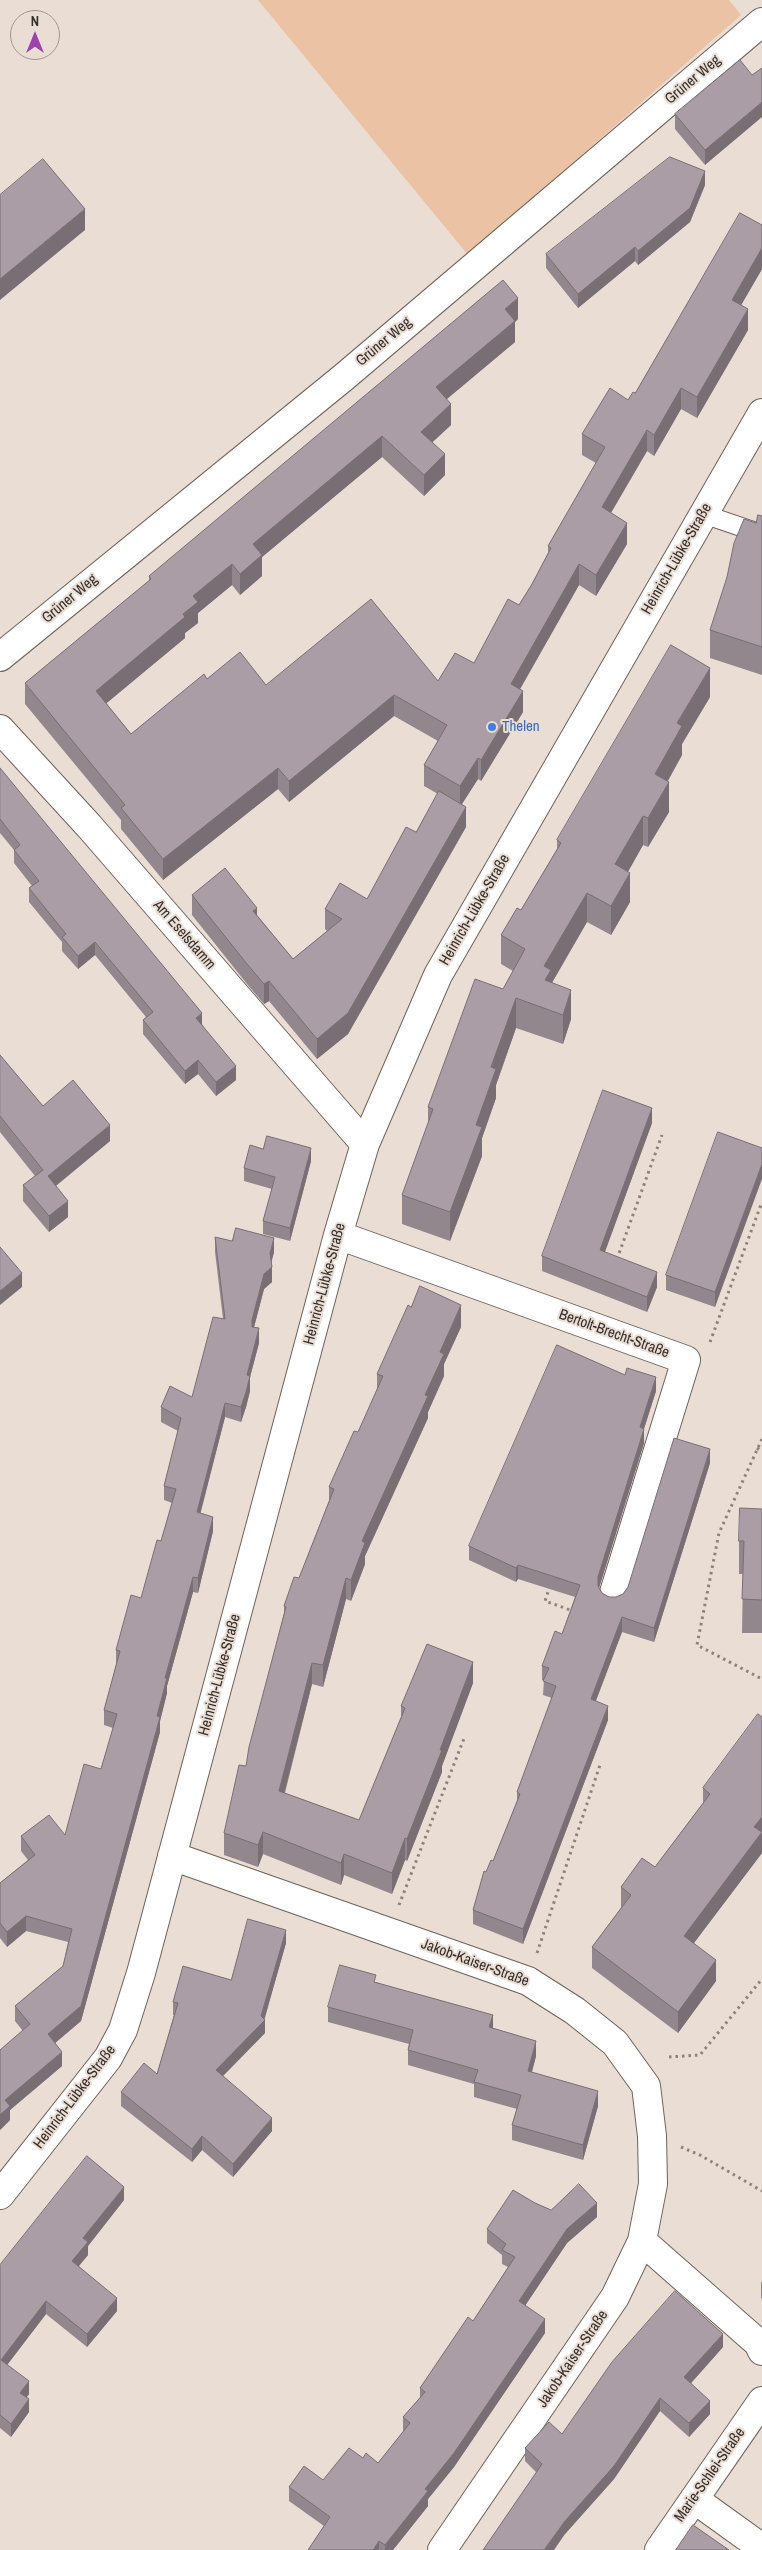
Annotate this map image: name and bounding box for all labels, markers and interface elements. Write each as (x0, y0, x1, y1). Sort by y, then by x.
north arrow (10, 10, 60, 60)
text: N (31, 12, 39, 30)
street label: Grüner Weg (662, 52, 724, 108)
street label: Grüner Weg (353, 314, 415, 370)
street label: Heinrich-Lübke-Straße (638, 500, 716, 618)
street label: Grüner Weg (39, 571, 101, 627)
place label: Thelen (502, 718, 540, 736)
marker: Thelen (486, 721, 498, 733)
street label: Heinrich-Lübke-Straße (436, 851, 514, 969)
street label: Am Eselsdamm (149, 897, 219, 973)
street label: Heinrich-Lübke-Straße (300, 1221, 350, 1347)
street label: Bertolt-Brecht-Straße (556, 1306, 672, 1362)
street label: Heinrich-Lübke-Straße (195, 1612, 245, 1738)
street label: Jakob-Kaiser-Straße (419, 1935, 531, 1991)
street label: Heinrich-Lübke-Straße (30, 2042, 120, 2152)
street label: Jakob-Kaiser-Straße (534, 2307, 612, 2411)
street label: Marie-Schlei-Straße (671, 2424, 749, 2526)

